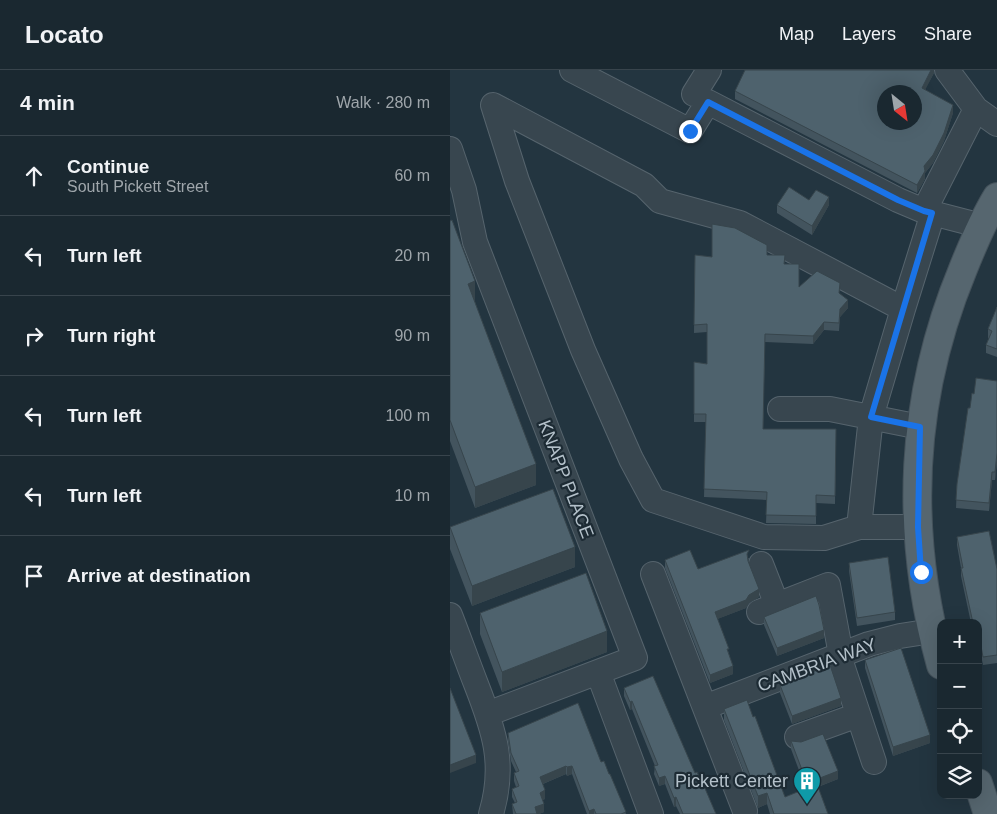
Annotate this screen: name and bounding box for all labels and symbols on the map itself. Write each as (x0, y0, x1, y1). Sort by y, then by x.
north arrow (877, 85, 922, 130)
route end (679, 120, 702, 143)
street label: KNAPP PLACE (534, 417, 598, 541)
route start (910, 561, 933, 584)
street label: CAMBRIA WAY (755, 634, 879, 696)
building icon: Pickett Center (792, 766, 822, 805)
place label: Pickett Center (675, 771, 788, 791)

